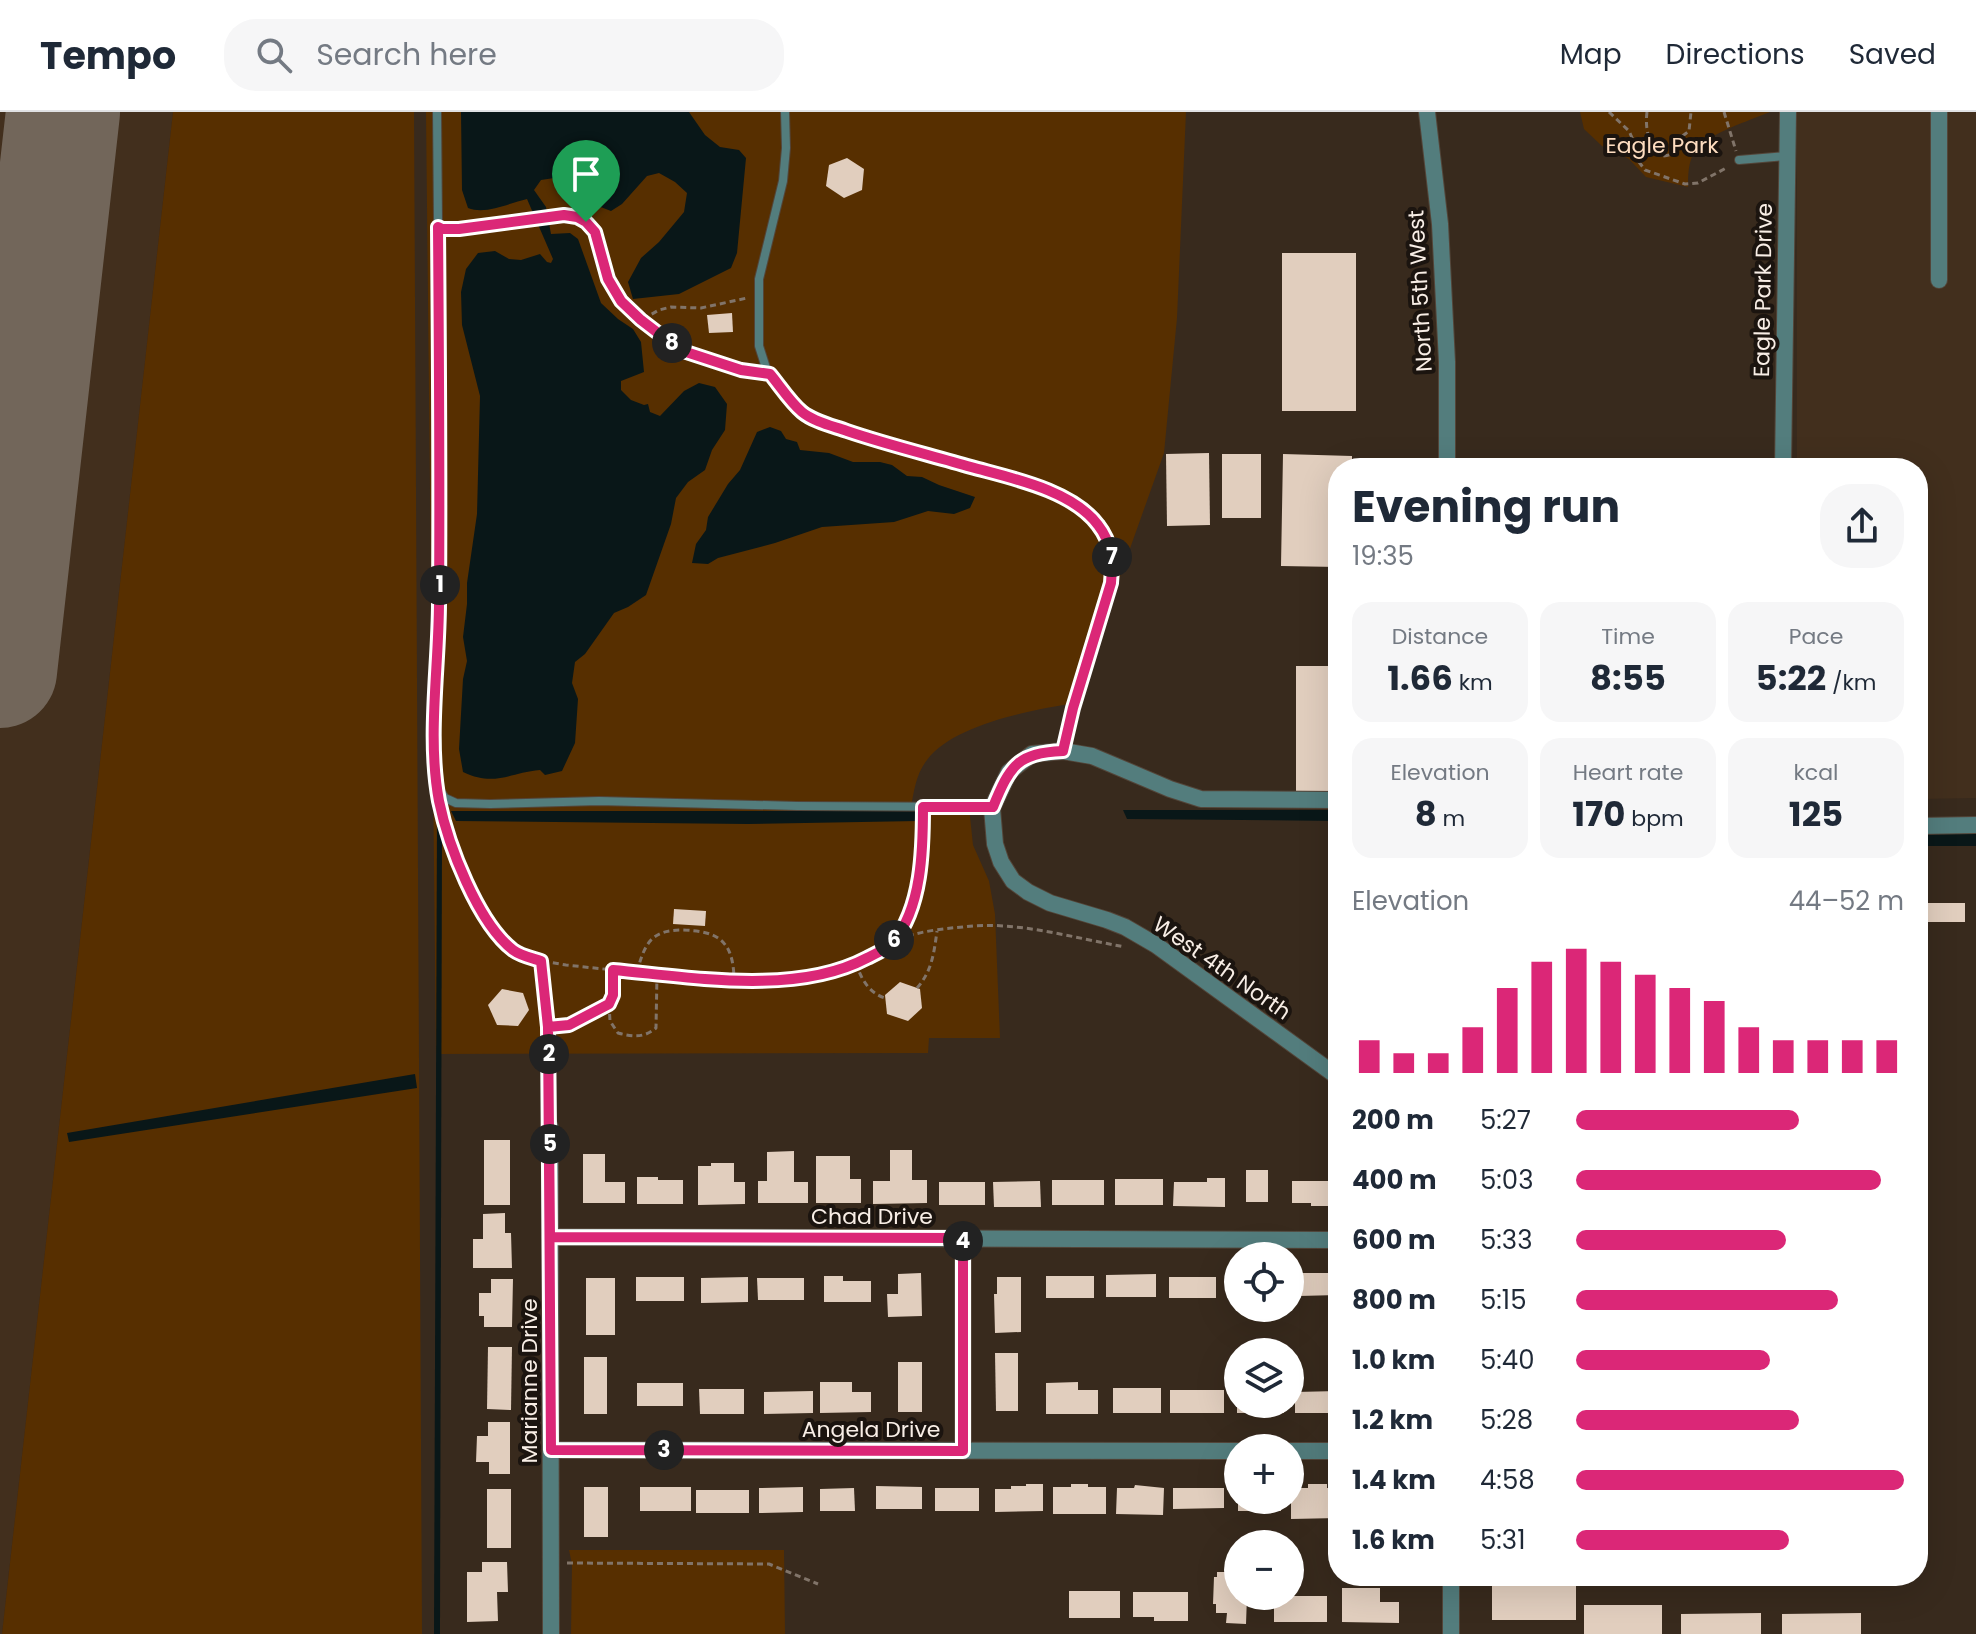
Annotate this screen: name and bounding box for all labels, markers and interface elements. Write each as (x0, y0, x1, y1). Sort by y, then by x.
search box (224, 19, 784, 91)
text: Tempo (40, 29, 176, 82)
icon: search (252, 33, 296, 77)
text: Search here (316, 33, 497, 76)
text: Map (1560, 35, 1622, 74)
text: Directions (1666, 35, 1805, 74)
text: Saved (1849, 35, 1936, 74)
park label: Eagle Park (1605, 130, 1719, 161)
pin (552, 140, 620, 222)
icon: arrive (564, 152, 608, 196)
street label: Eagle Park Drive (1746, 203, 1780, 377)
street label: North 5th West (1400, 209, 1440, 373)
pin: 8 (652, 323, 692, 363)
text: 8 (665, 327, 679, 358)
text: Evening run (1352, 476, 1620, 537)
button: share (1820, 484, 1904, 568)
pin: 7 (1092, 537, 1132, 577)
text: 19:35 (1352, 538, 1414, 574)
text: 7 (1106, 541, 1118, 572)
pin: 1 (420, 565, 460, 605)
text: 1 (436, 569, 444, 600)
text: Distance (1392, 621, 1488, 652)
text: Time (1601, 621, 1655, 652)
text: Pace (1789, 621, 1843, 652)
text: 1.66 (1387, 654, 1453, 702)
text: 8:55 (1590, 654, 1666, 702)
text: 5:22 (1756, 654, 1826, 702)
text: km (1453, 667, 1493, 698)
text: /km (1826, 667, 1876, 698)
text: Elevation (1390, 757, 1490, 788)
text: Heart rate (1573, 757, 1683, 788)
text: kcal (1794, 757, 1838, 788)
text: 8 (1415, 790, 1437, 838)
text: 170 (1572, 790, 1625, 838)
text: 125 (1789, 790, 1843, 838)
text: m (1437, 803, 1465, 834)
text: bpm (1625, 803, 1684, 834)
text: Elevation (1352, 883, 1469, 919)
text: 44–52 m (1789, 883, 1904, 919)
street label: West 4th North (1147, 909, 1297, 1027)
pin: 6 (874, 920, 914, 960)
text: 6 (887, 924, 901, 955)
pin: 2 (529, 1034, 569, 1074)
text: 2 (543, 1038, 555, 1069)
text: 200 m (1352, 1102, 1434, 1138)
text: 5:27 (1480, 1102, 1531, 1138)
pin: 5 (530, 1124, 570, 1164)
text: 5 (543, 1128, 557, 1159)
text: 400 m (1352, 1162, 1437, 1198)
text: 5:03 (1480, 1162, 1534, 1198)
street label: Chad Drive (811, 1201, 933, 1232)
pin: 4 (943, 1221, 983, 1261)
text: 600 m (1352, 1222, 1436, 1258)
text: 5:33 (1480, 1222, 1533, 1258)
text: 4 (956, 1225, 970, 1256)
map controls (1224, 1242, 1304, 1610)
button: locate (1224, 1242, 1304, 1322)
text: 800 m (1352, 1282, 1436, 1318)
text: 5:15 (1480, 1282, 1527, 1318)
street label: Marianne Drive (514, 1298, 545, 1464)
button: layers (1224, 1338, 1304, 1418)
text: 1.0 km (1352, 1342, 1435, 1378)
text: 5:40 (1480, 1342, 1535, 1378)
text: 1.2 km (1352, 1402, 1433, 1438)
text: 5:28 (1480, 1402, 1533, 1438)
street label: Angela Drive (802, 1414, 940, 1445)
pin: 3 (644, 1430, 684, 1470)
text: 3 (657, 1434, 671, 1465)
button: + (1224, 1434, 1304, 1514)
text: 1.4 km (1352, 1462, 1436, 1498)
text: 4:58 (1480, 1462, 1535, 1498)
text: 1.6 km (1352, 1522, 1435, 1558)
text: 5:31 (1480, 1522, 1526, 1558)
button: − (1224, 1530, 1304, 1610)

